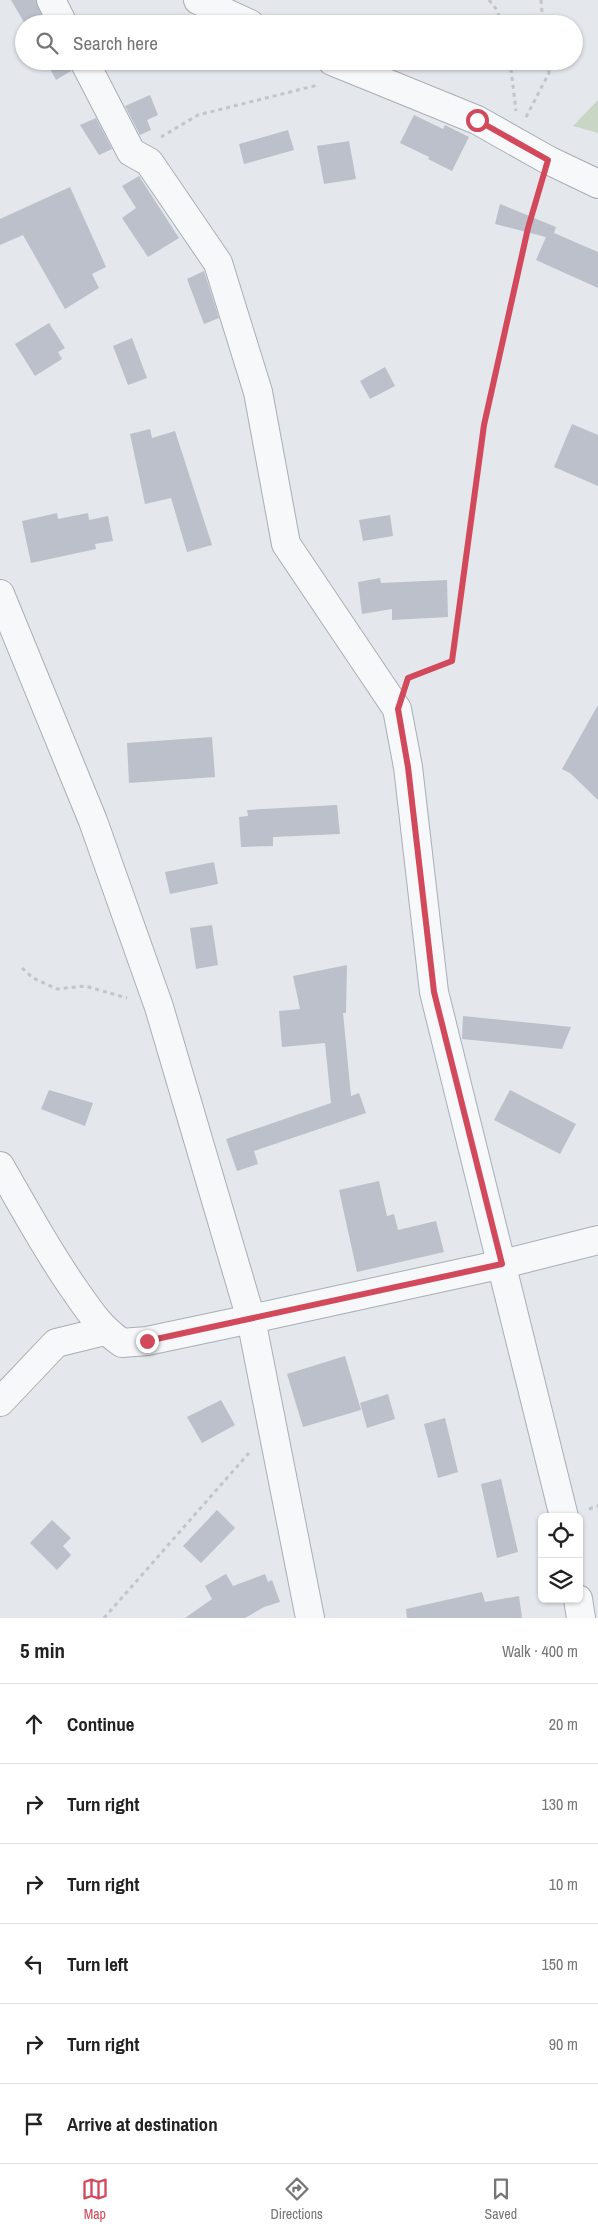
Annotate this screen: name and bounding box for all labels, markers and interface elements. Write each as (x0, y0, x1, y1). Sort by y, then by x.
search box (15, 15, 583, 70)
icon: search (33, 29, 61, 57)
text: Search here (73, 30, 158, 56)
route start (466, 109, 489, 132)
route end (136, 1330, 159, 1353)
map controls (538, 1513, 583, 1603)
button: locate (538, 1513, 583, 1558)
button: layers (538, 1558, 583, 1603)
text: 5 min (20, 1636, 65, 1665)
text: Walk · 400 m (502, 1640, 578, 1662)
icon: ahead (20, 1710, 48, 1738)
text: Continue (67, 1711, 135, 1737)
text: 20 m (549, 1713, 578, 1735)
icon: right (20, 1790, 48, 1818)
text: Turn right (67, 1791, 139, 1817)
text: 130 m (542, 1793, 578, 1815)
icon: right (20, 1870, 48, 1898)
text: Turn right (67, 1871, 139, 1897)
text: 10 m (549, 1873, 578, 1895)
icon: left (20, 1950, 48, 1978)
text: Turn left (67, 1951, 128, 1977)
text: 150 m (542, 1953, 578, 1975)
icon: right (20, 2030, 48, 2058)
text: Turn right (67, 2031, 139, 2057)
text: 90 m (549, 2033, 578, 2055)
icon: arrive (20, 2110, 48, 2138)
text: Arrive at destination (67, 2111, 218, 2137)
tab: Map (81, 2175, 109, 2223)
tab: Directions (271, 2175, 323, 2223)
tab: Saved (485, 2175, 517, 2223)

